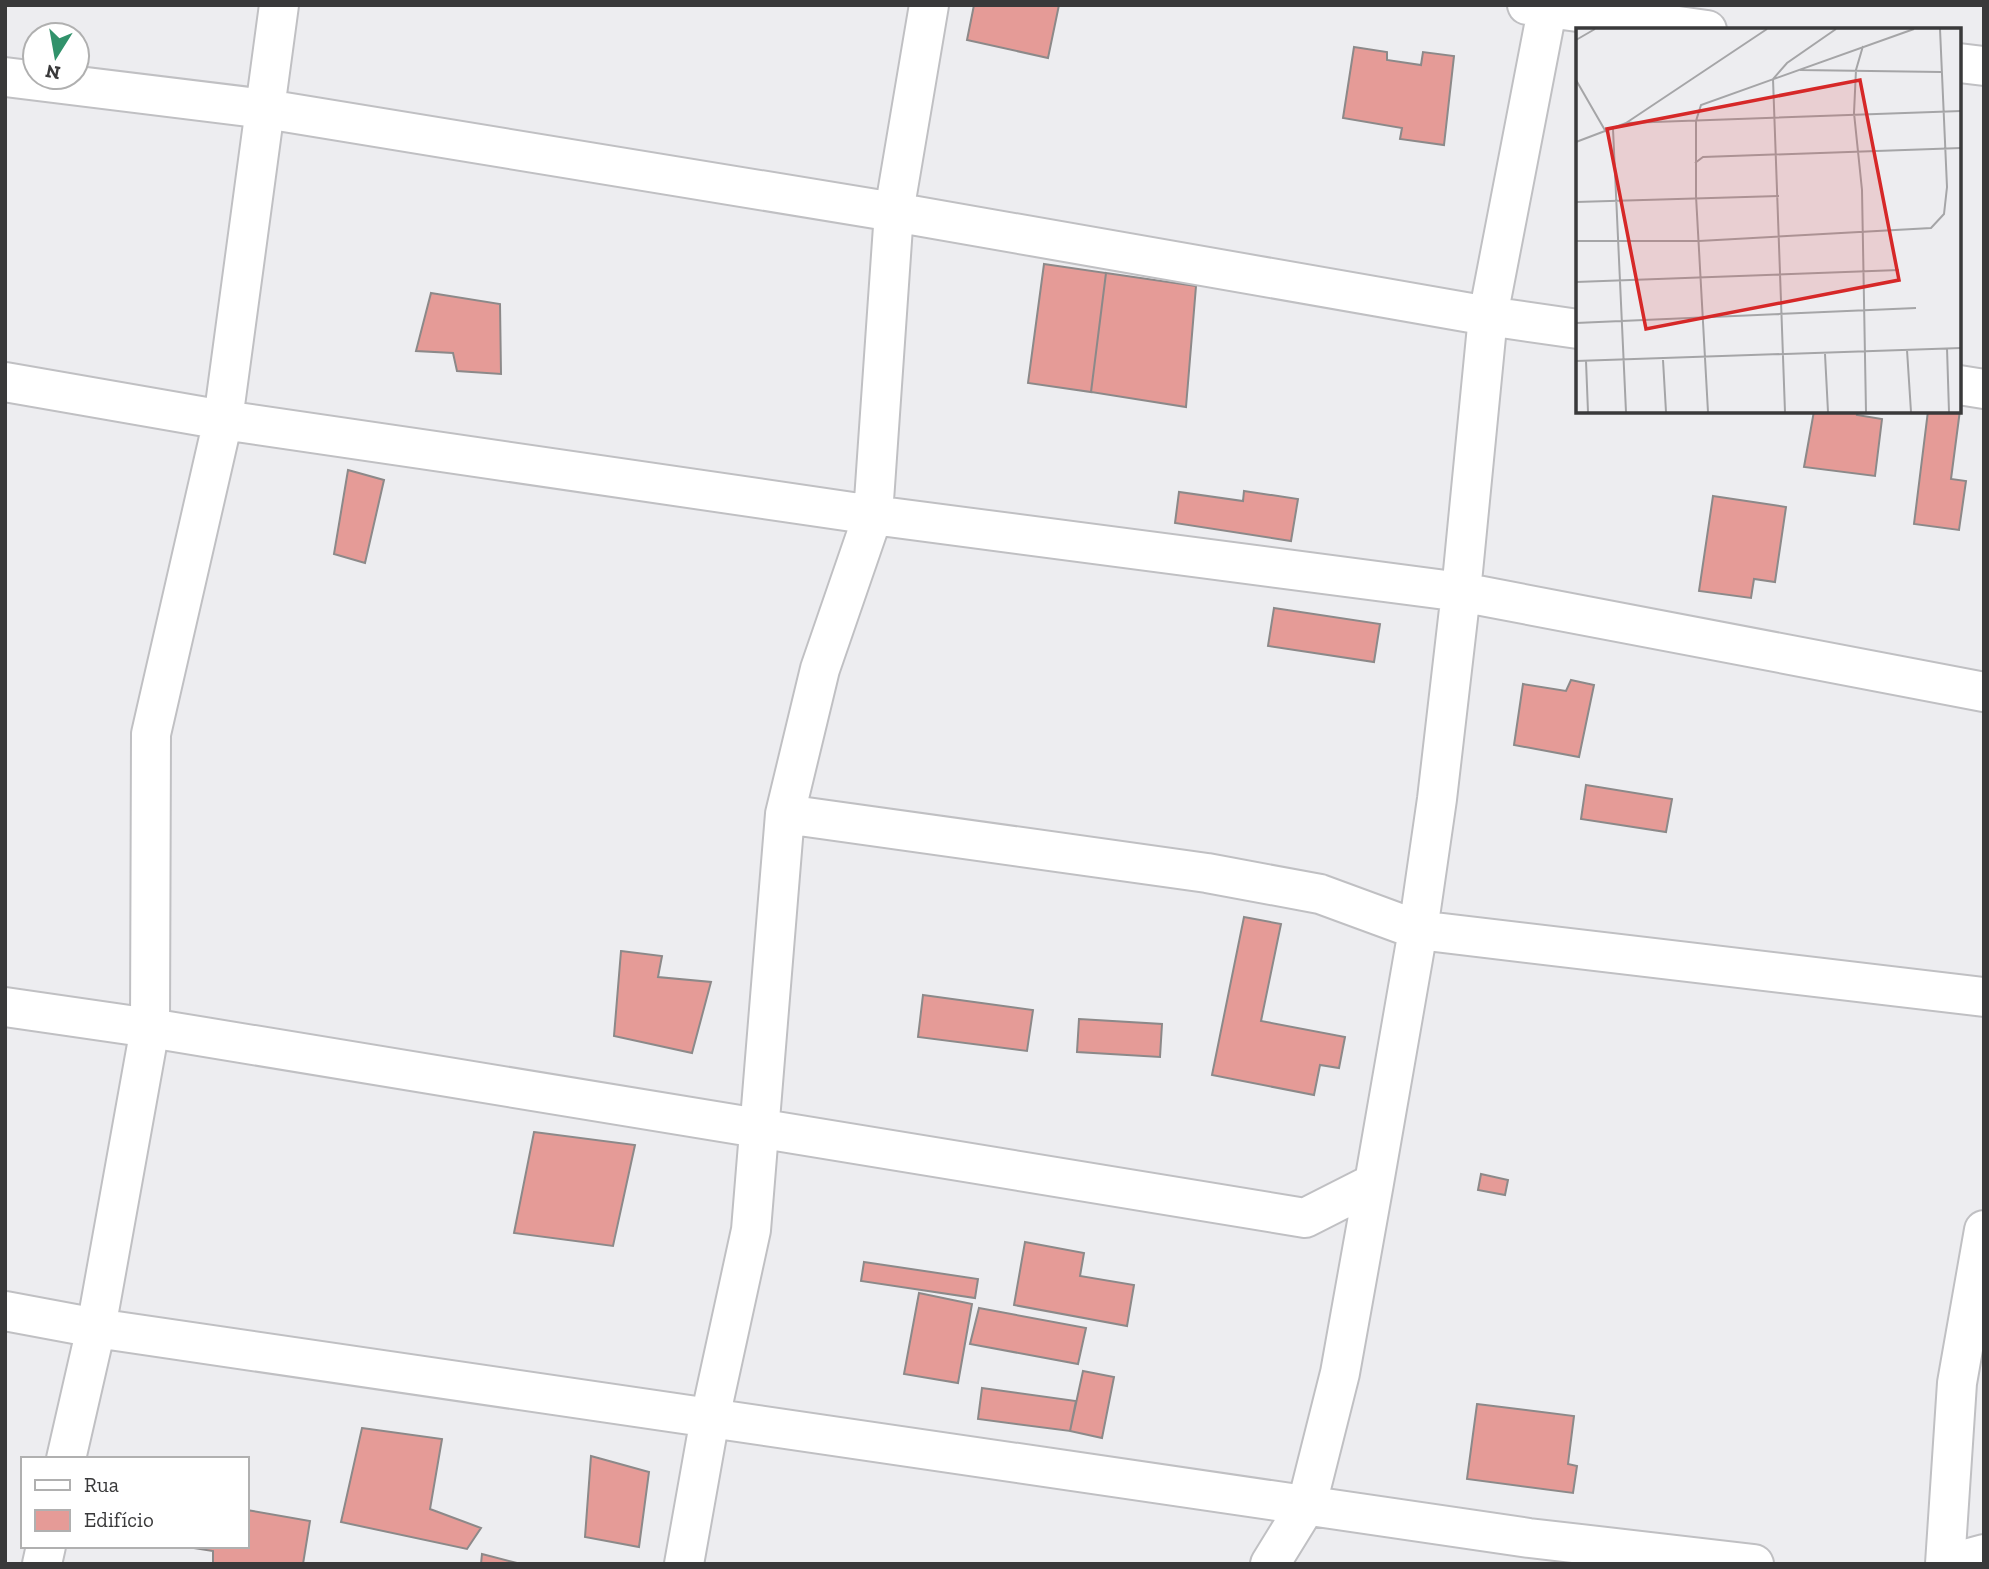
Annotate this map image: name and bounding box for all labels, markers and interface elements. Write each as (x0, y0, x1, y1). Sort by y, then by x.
north arrow (21, 21, 91, 91)
inset map (1576, 28, 1961, 413)
text: N (44, 60, 62, 85)
legend (21, 1457, 248, 1548)
text: Rua (84, 1472, 119, 1497)
text: Edifício (84, 1507, 154, 1532)

